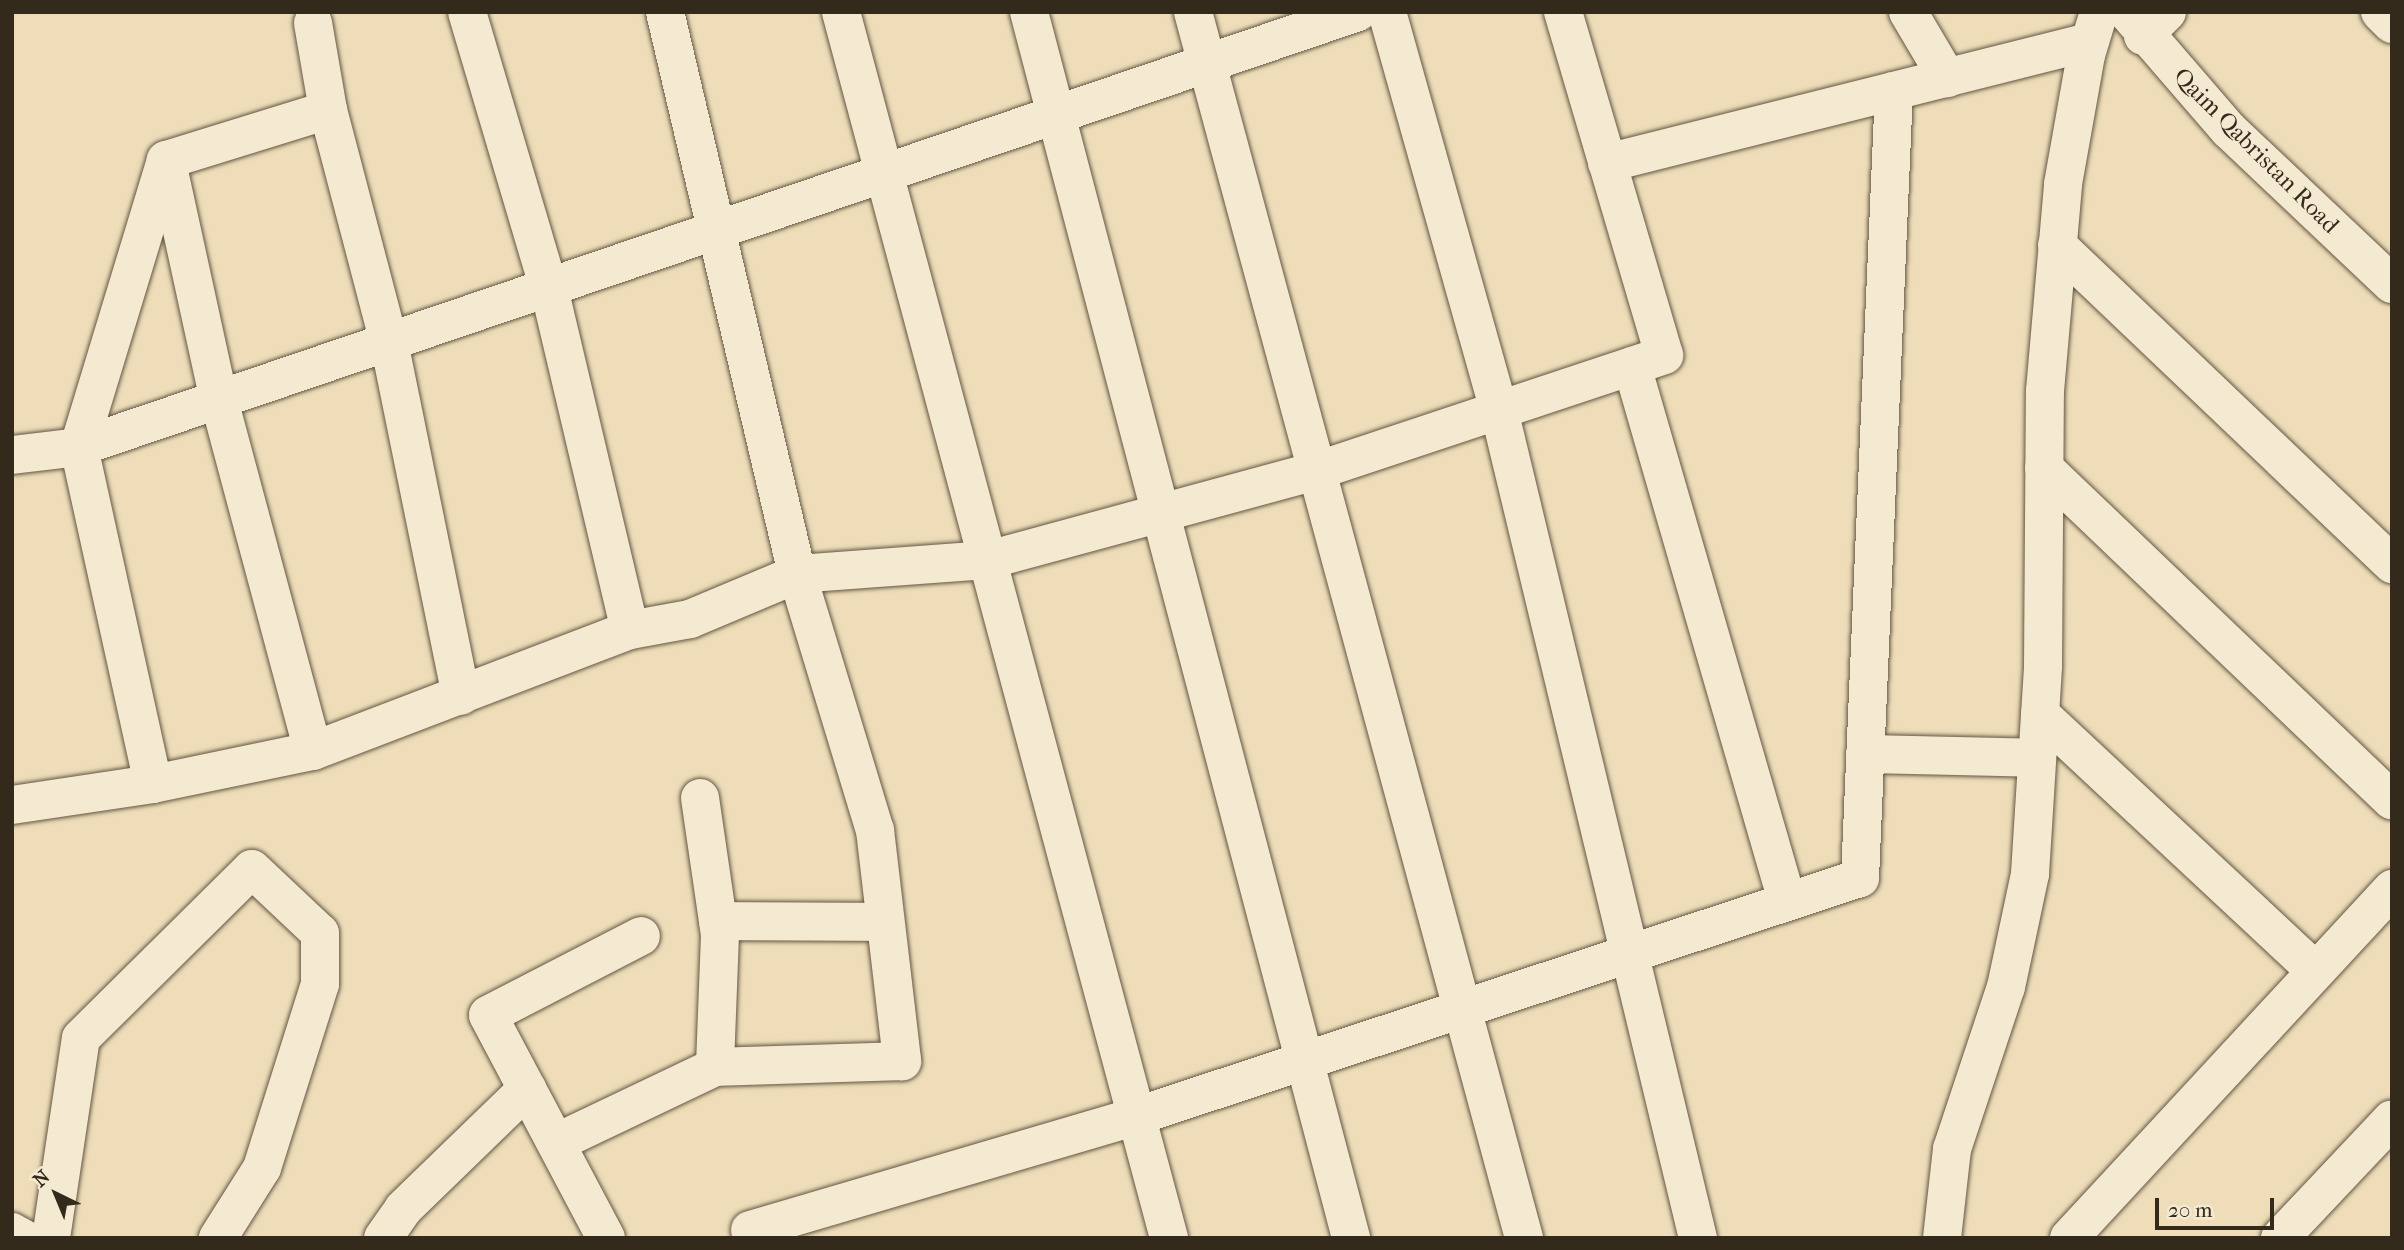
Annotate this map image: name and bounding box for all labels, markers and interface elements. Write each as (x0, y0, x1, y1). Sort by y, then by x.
street label: Qaim Qabristan Road (2167, 62, 2345, 240)
north arrow (21, 1159, 91, 1229)
text: N (29, 1166, 54, 1192)
scale bar (2159, 1184, 2278, 1228)
text: 20 m (2168, 1198, 2212, 1222)

